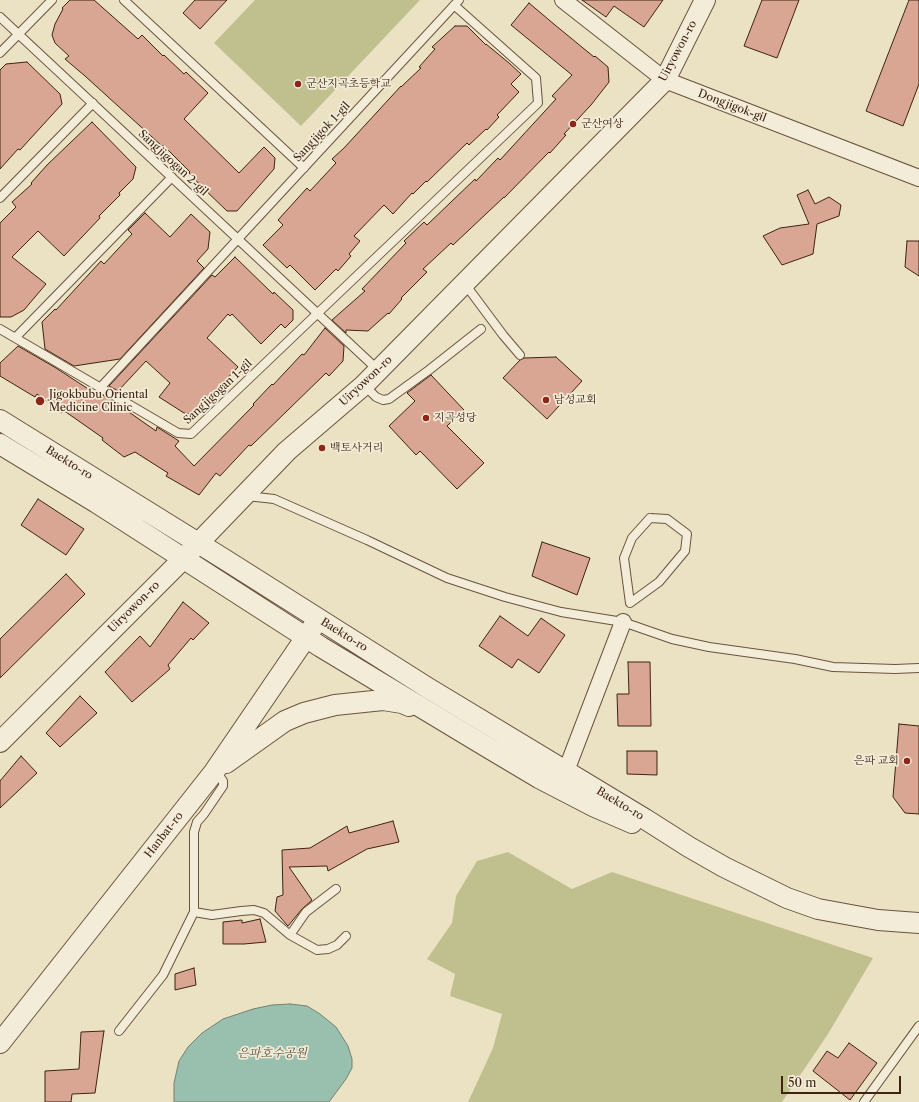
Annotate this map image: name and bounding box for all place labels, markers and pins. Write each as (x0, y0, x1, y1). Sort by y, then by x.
place label: 군산지곡초등학교 (306, 77, 391, 91)
marker: 군산지곡초등학교 (293, 79, 303, 89)
place label: 군산여상 (581, 117, 624, 131)
marker: 군산여상 (568, 119, 578, 129)
place label: Jigokbubu Oriental Medicine Clinic (49, 388, 148, 414)
place label: 남성교회 (554, 393, 597, 407)
marker: Jigokbubu Oriental Medicine Clinic (34, 395, 46, 407)
marker: 남성교회 (541, 395, 551, 405)
place label: 지곡성당 (434, 411, 477, 425)
marker: 지곡성당 (421, 413, 431, 423)
place label: 백토사거리 (330, 441, 383, 455)
marker: 백토사거리 (317, 443, 327, 453)
place label: 은파 교회 (854, 754, 899, 768)
marker: 은파 교회 (902, 756, 912, 766)

